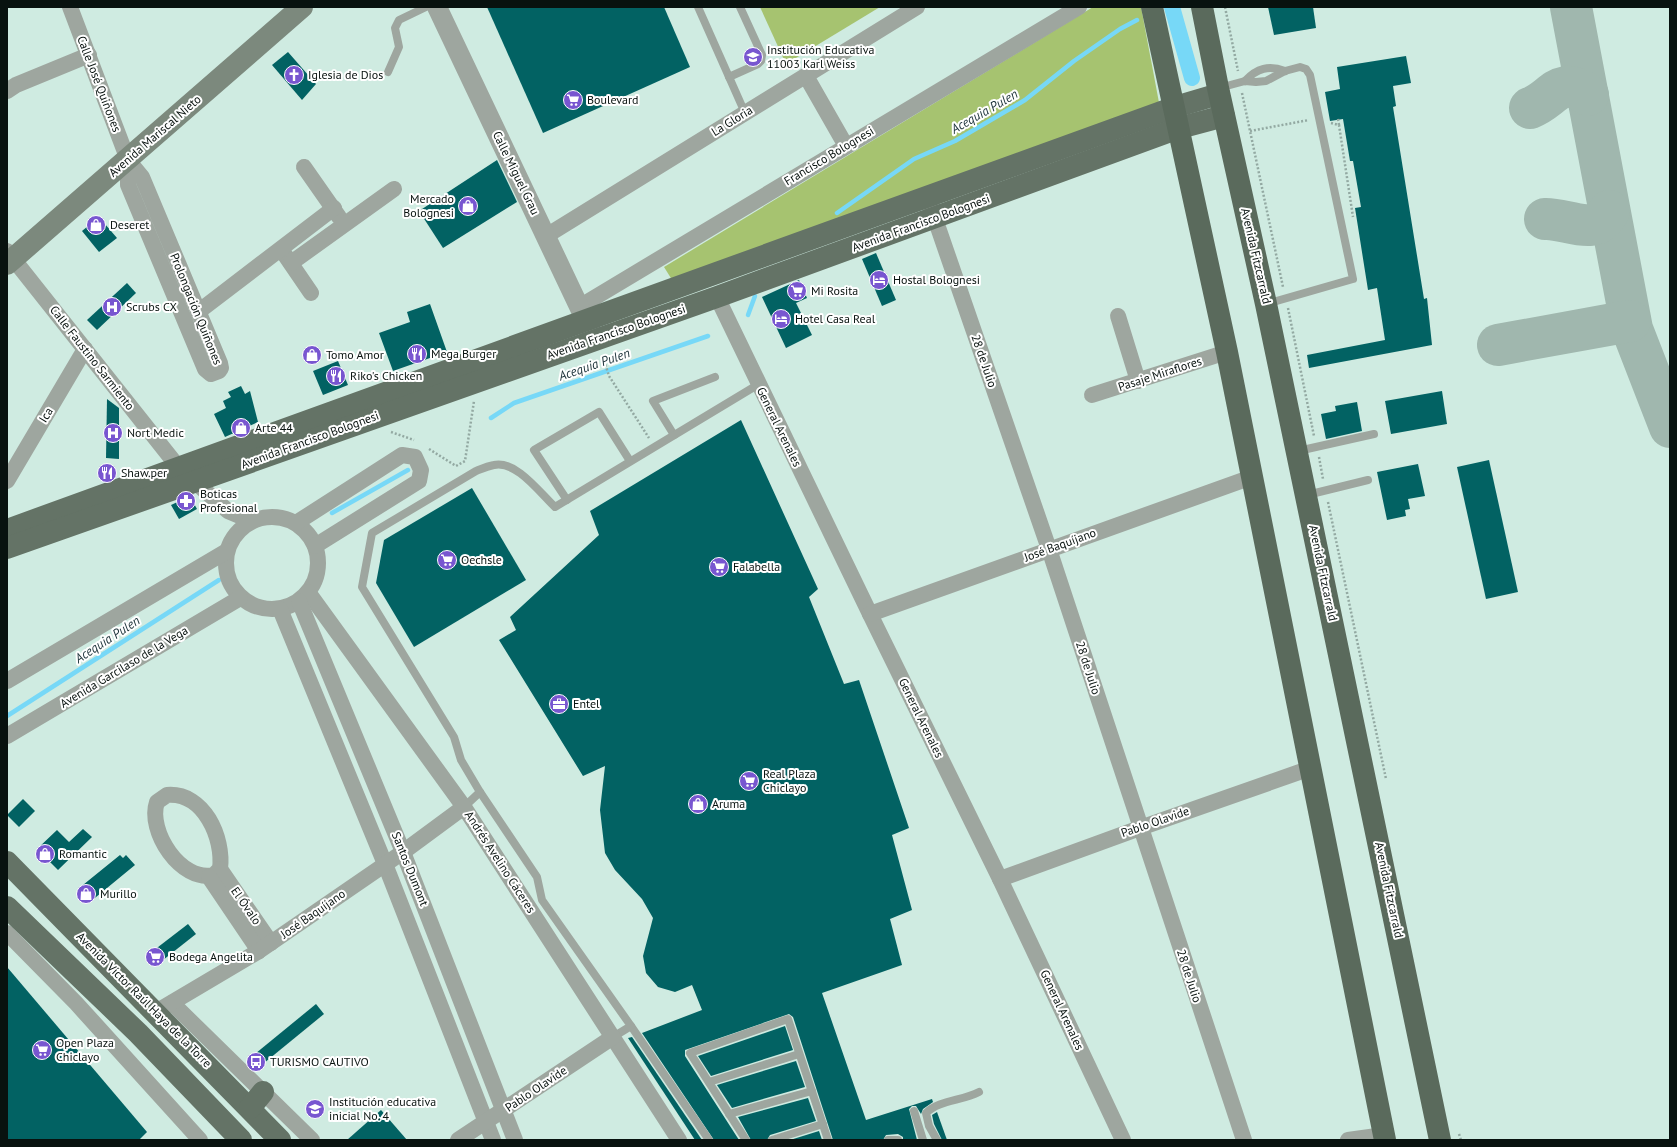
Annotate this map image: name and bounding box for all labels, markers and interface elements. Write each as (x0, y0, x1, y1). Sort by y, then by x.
street label: Calle José Quiñones (74, 34, 125, 134)
place label: Institución Educativa 11003 Karl Weiss (767, 42, 875, 71)
school or university icon: Institución Educativa 11003 Karl Weiss (742, 46, 764, 68)
church icon: Iglesia de Dios (283, 64, 305, 86)
place label: Iglesia de Dios (308, 67, 383, 82)
water label: Acequia Pulen (947, 85, 1021, 138)
supermarket icon: Boulevard (562, 89, 584, 111)
street label: Avenida Mariscal Nieto (105, 91, 204, 180)
place label: Boulevard (587, 92, 639, 107)
street label: La Gloria (708, 102, 755, 139)
street label: Francisco Bolognesi (781, 123, 876, 188)
street label: Calle Miguel Grau (490, 129, 543, 217)
place label: Mercado Bolognesi (403, 191, 454, 220)
street label: Avenida Francisco Bolognesi (850, 191, 992, 255)
shop icon: Mercado Bolognesi (457, 195, 479, 217)
street label: Avenida Fitzcarrald (1238, 207, 1275, 305)
shop icon: Deseret (85, 214, 107, 236)
place label: Deseret (110, 217, 149, 232)
street label: Prolongación Quiñones (167, 251, 226, 367)
hotel icon: Hostal Bolognesi (868, 269, 890, 291)
place label: Hostal Bolognesi (893, 272, 980, 287)
supermarket icon: Mi Rosita (786, 280, 808, 302)
place label: Mi Rosita (811, 283, 858, 298)
hospital icon: Scrubs CX (101, 296, 123, 318)
place label: Scrubs CX (126, 299, 177, 314)
street label: Avenida Francisco Bolognesi (544, 301, 687, 362)
street label: Calle Faustino Sarmiento (47, 302, 138, 413)
hotel icon: Hotel Casa Real (770, 308, 792, 330)
place label: Hotel Casa Real (795, 311, 876, 326)
street label: 28 de Julio (968, 332, 1001, 389)
restaurant icon: Mega Burger (406, 343, 428, 365)
shop icon: Tomo Amor (301, 344, 323, 366)
water label: Acequia Pulen (555, 344, 632, 385)
place label: Mega Burger (431, 346, 496, 361)
place label: Tomo Amor (326, 347, 384, 362)
street label: Pasaje Miraflores (1116, 353, 1204, 394)
restaurant icon: Riko's Chicken (325, 365, 347, 387)
place label: Riko's Chicken (350, 368, 422, 383)
street label: General Arenales (754, 384, 805, 469)
street label: Ica (35, 404, 56, 425)
street label: Avenida Francisco Bolognesi (239, 408, 381, 472)
shop icon: Arte 44 (230, 417, 252, 439)
place label: Arte 44 (255, 420, 293, 435)
hospital icon: Nort Medic (102, 422, 124, 444)
place label: Nort Medic (127, 425, 184, 440)
restaurant icon: Shaw.per (96, 462, 118, 484)
place label: Shaw.per (121, 465, 167, 480)
place label: Boticas Profesional (200, 486, 258, 515)
pharmacy icon: Boticas Profesional (175, 490, 197, 512)
street label: Avenida Fitzcarrald (1306, 523, 1341, 622)
street label: José Baquíjano (1021, 525, 1098, 565)
supermarket icon: Oechsle (436, 549, 458, 571)
place label: Oechsle (461, 552, 502, 567)
supermarket icon: Falabella (708, 556, 730, 578)
place label: Falabella (733, 559, 780, 574)
water label: Acequia Pulen (71, 612, 143, 667)
street label: Avenida Garcilaso de la Vega (57, 622, 190, 711)
street label: 28 de Julio (1073, 639, 1104, 696)
street label: General Arenales (896, 675, 947, 760)
office icon: Entel (548, 693, 570, 715)
place label: Entel (573, 696, 600, 711)
place label: Real Plaza Chiclayo (763, 766, 816, 795)
supermarket icon: Real Plaza Chiclayo (738, 770, 760, 792)
shop icon: Aruma (687, 793, 709, 815)
place label: Aruma (712, 796, 745, 811)
street label: Pablo Olavide (1119, 803, 1191, 840)
street label: Andrés Avelino Cáceres (462, 808, 539, 916)
street label: Santos Dumont (389, 830, 432, 908)
street label: Avenida Fitzcarrald (1372, 840, 1407, 939)
shop icon: Romantic (34, 843, 56, 865)
place label: Romantic (59, 846, 108, 861)
shop icon: Murillo (75, 883, 97, 905)
street label: El Óvalo (228, 884, 265, 928)
place label: Murillo (100, 886, 137, 901)
street label: José Baquíjano (277, 886, 348, 942)
street label: Avenida Victor Raúl Haya de la Torre (74, 929, 215, 1070)
supermarket icon: Bodega Angelita (144, 946, 166, 968)
street label: 28 de Julio (1174, 947, 1205, 1004)
place label: Bodega Angelita (169, 949, 253, 964)
street label: General Arenales (1037, 967, 1088, 1052)
place label: Open Plaza Chiclayo (56, 1035, 114, 1064)
supermarket icon: Open Plaza Chiclayo (31, 1039, 53, 1061)
bus stop icon: TURISMO CAUTIVO (245, 1051, 267, 1073)
place label: TURISMO CAUTIVO (270, 1054, 369, 1069)
street label: Pablo Olavide (502, 1062, 569, 1115)
place label: Institución educativa inicial No. 4 (329, 1094, 436, 1123)
school or university icon: Institución educativa inicial No. 4 (304, 1098, 326, 1120)

